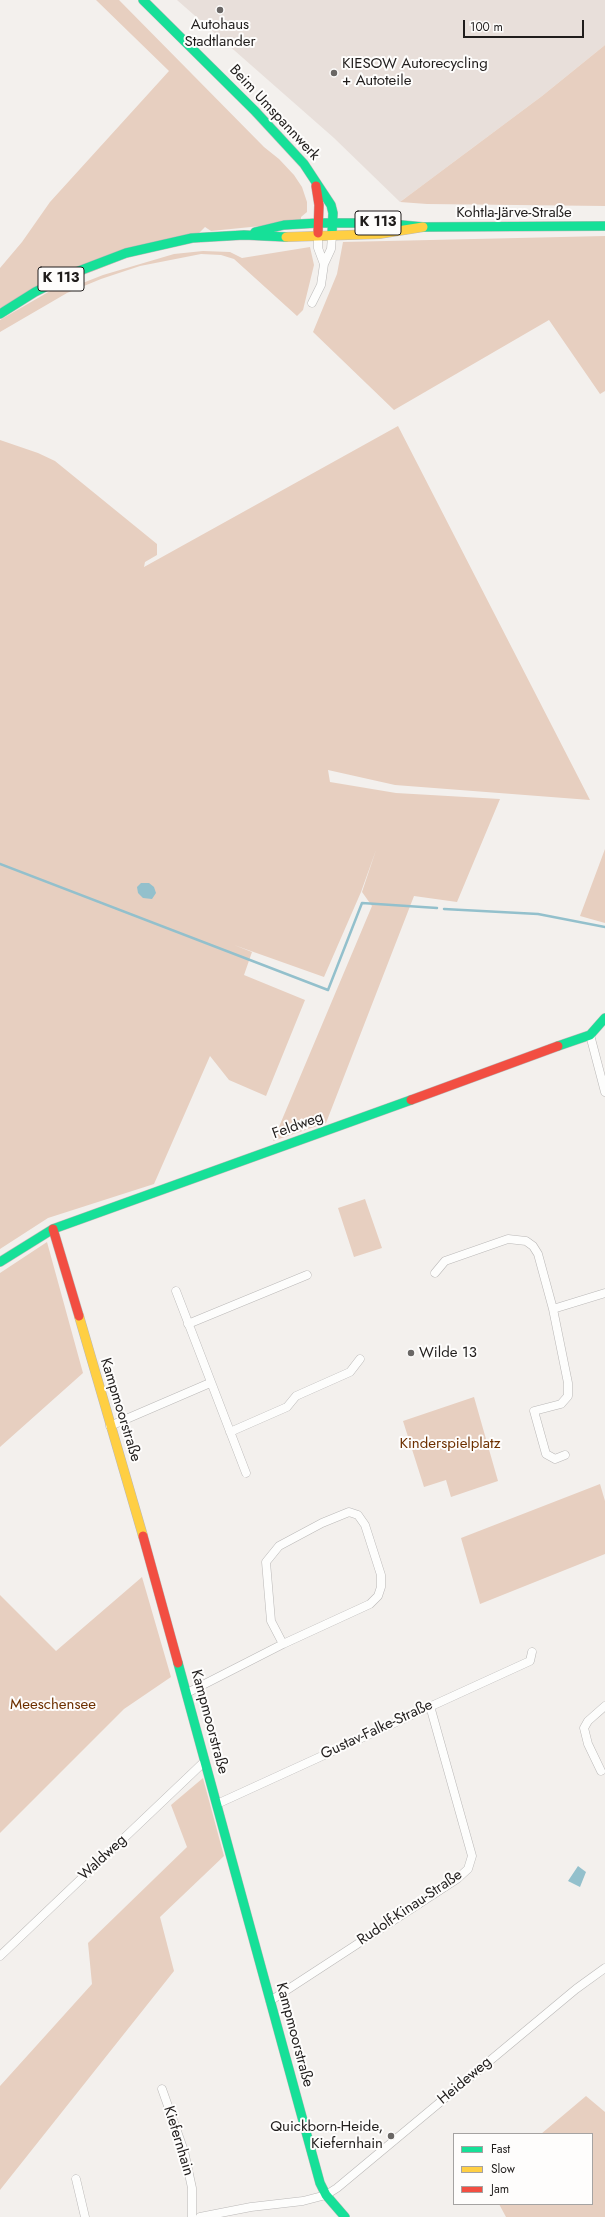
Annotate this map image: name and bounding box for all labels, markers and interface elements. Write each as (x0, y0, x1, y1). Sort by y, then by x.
marker: Autohaus Stadtlander (215, 5, 225, 15)
scale bar (465, 12, 586, 38)
place label: Autohaus Stadtlander (184, 16, 256, 51)
text: 100 m (470, 18, 503, 36)
place label: KIESOW Autorecycling + Autoteile (342, 55, 488, 90)
street label: Beim Umspannwerk (225, 61, 323, 165)
marker: KIESOW Autorecycling + Autoteile (329, 68, 339, 78)
street label: Kohtla-Järve-Straße (456, 204, 572, 222)
road number: K 113 (355, 211, 401, 235)
road number: K 113 (38, 267, 84, 291)
street label: Feldweg (270, 1108, 326, 1144)
place label: Wilde 13 (419, 1344, 477, 1362)
marker: Wilde 13 (406, 1348, 416, 1358)
street label: Kampmoorstraße (96, 1356, 144, 1464)
park label: Kinderspielplatz (399, 1435, 501, 1453)
street label: Kampmoorstraße (186, 1668, 232, 1776)
park label: Meeschensee (10, 1696, 96, 1714)
street label: Gustav-Falke-Straße (318, 1696, 436, 1764)
street label: Waldweg (75, 1831, 131, 1885)
street label: Rudolf-Kinau-Straße (354, 1866, 466, 1950)
street label: Kampmoorstraße (271, 1981, 317, 2089)
street label: Heideweg (434, 2053, 496, 2109)
street label: Kiefernhain (159, 2104, 197, 2178)
place label: Quickborn-Heide, Kiefernhain (270, 2118, 383, 2153)
marker: Quickborn-Heide, Kiefernhain (386, 2131, 396, 2141)
legend (453, 2133, 593, 2205)
text: Fast (491, 2140, 510, 2158)
text: Slow (491, 2160, 515, 2178)
text: Jam (491, 2180, 509, 2198)

